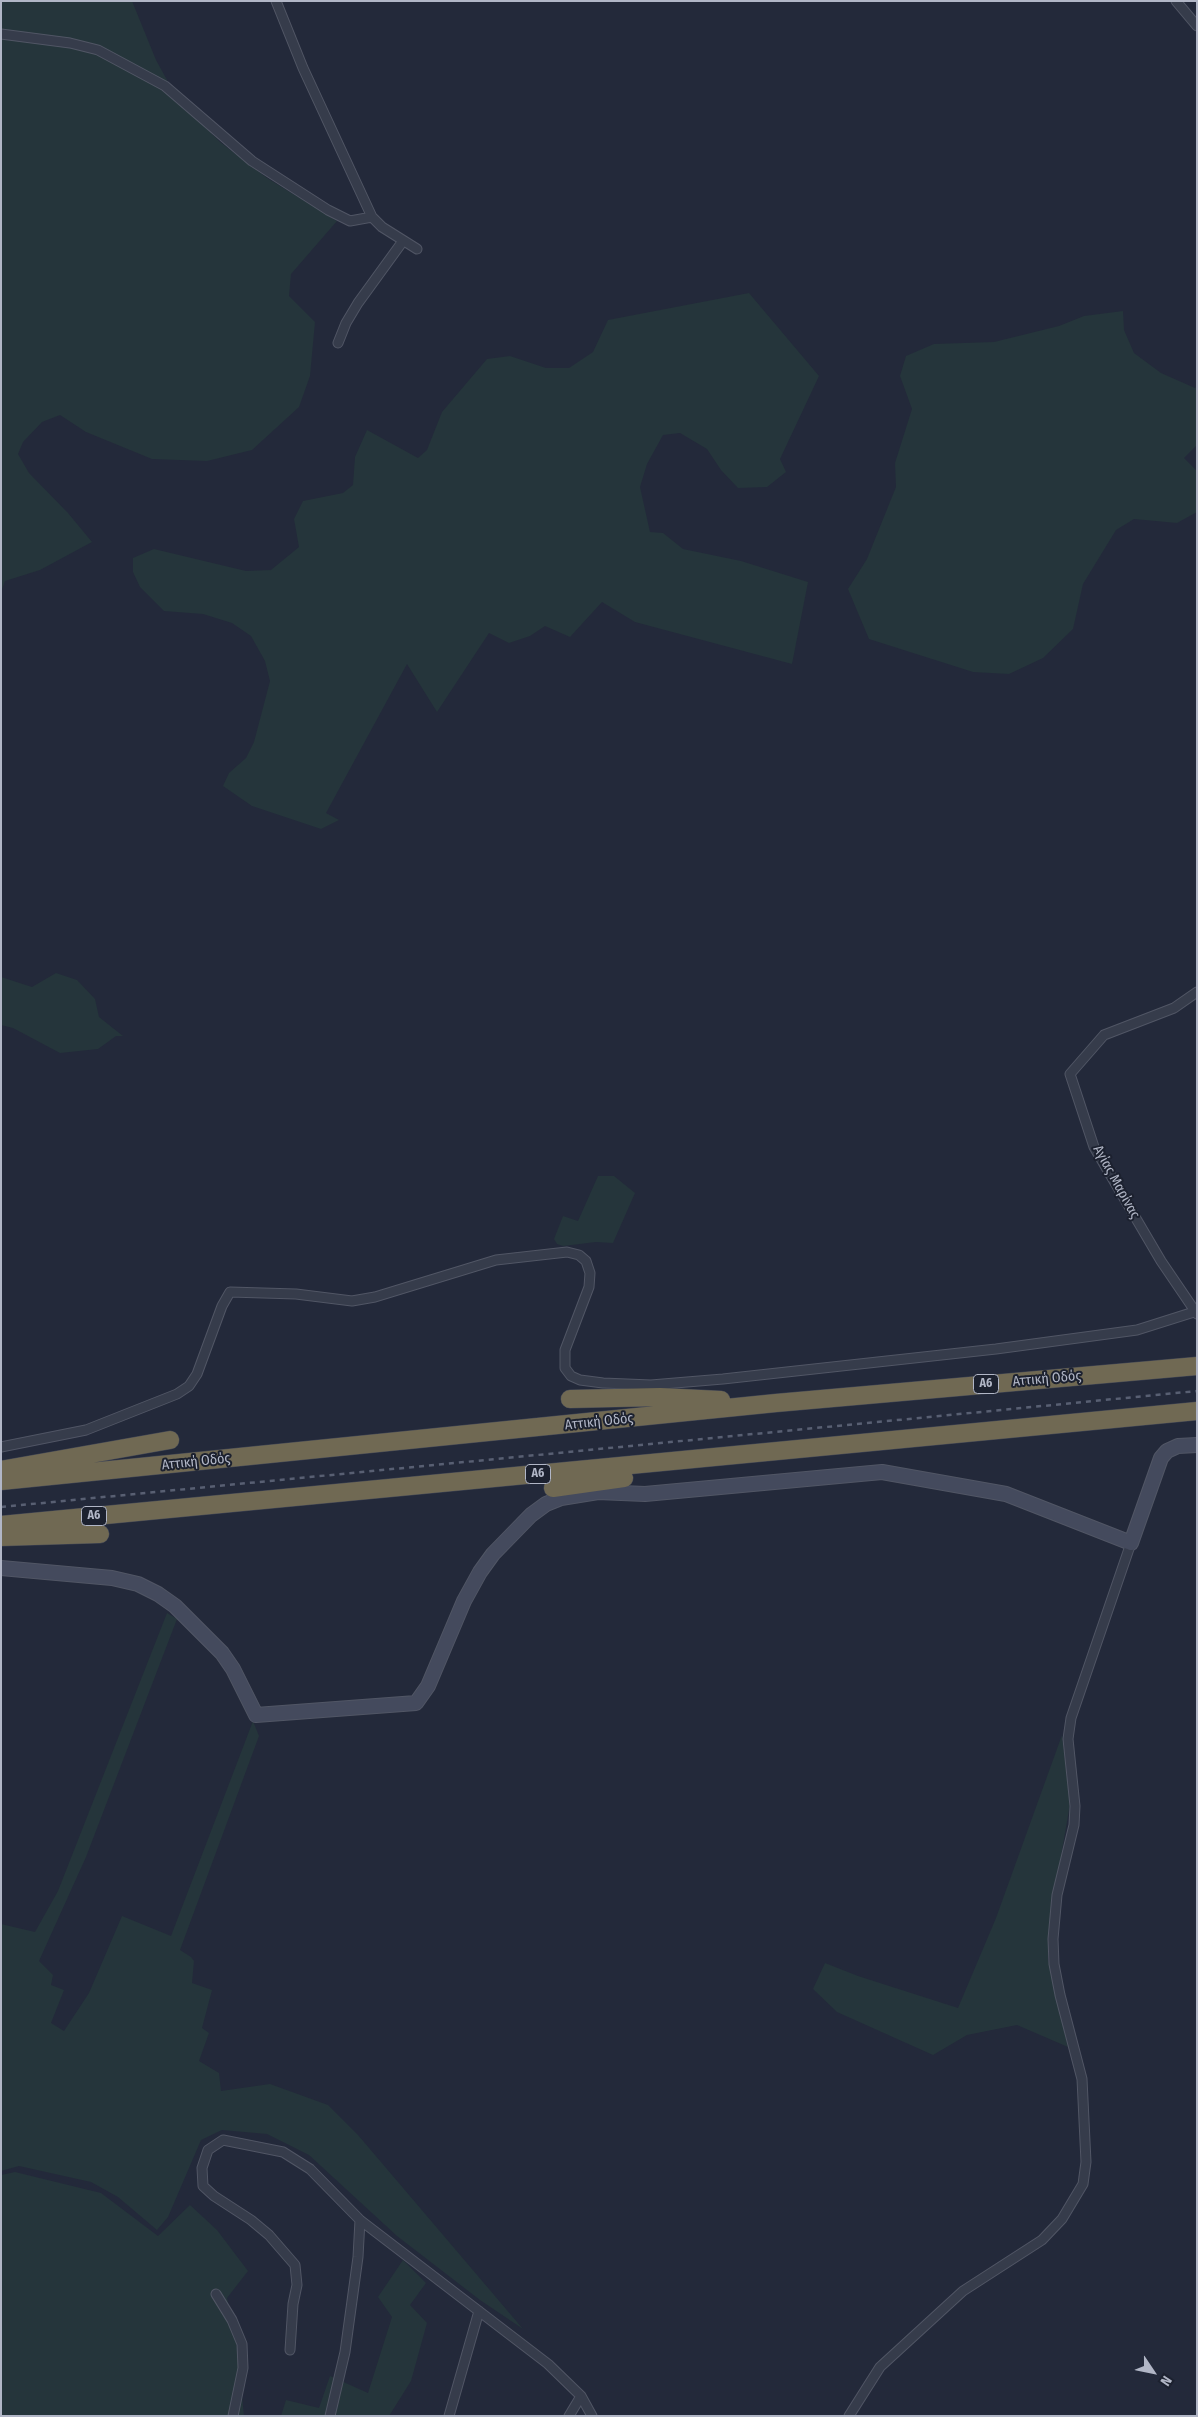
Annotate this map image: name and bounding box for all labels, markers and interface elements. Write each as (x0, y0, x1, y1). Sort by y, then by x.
street label: Αγίας Μαρίνας (1089, 1142, 1143, 1222)
street label: Αττική Οδός (1012, 1368, 1082, 1390)
road number: Α6 (974, 1375, 998, 1394)
street label: Αττική Οδός (564, 1410, 634, 1434)
street label: Αττική Οδός (161, 1450, 231, 1474)
road number: Α6 (526, 1465, 550, 1484)
road number: Α6 (82, 1506, 106, 1525)
north arrow (1128, 2347, 1178, 2397)
text: N (1156, 2372, 1175, 2389)

